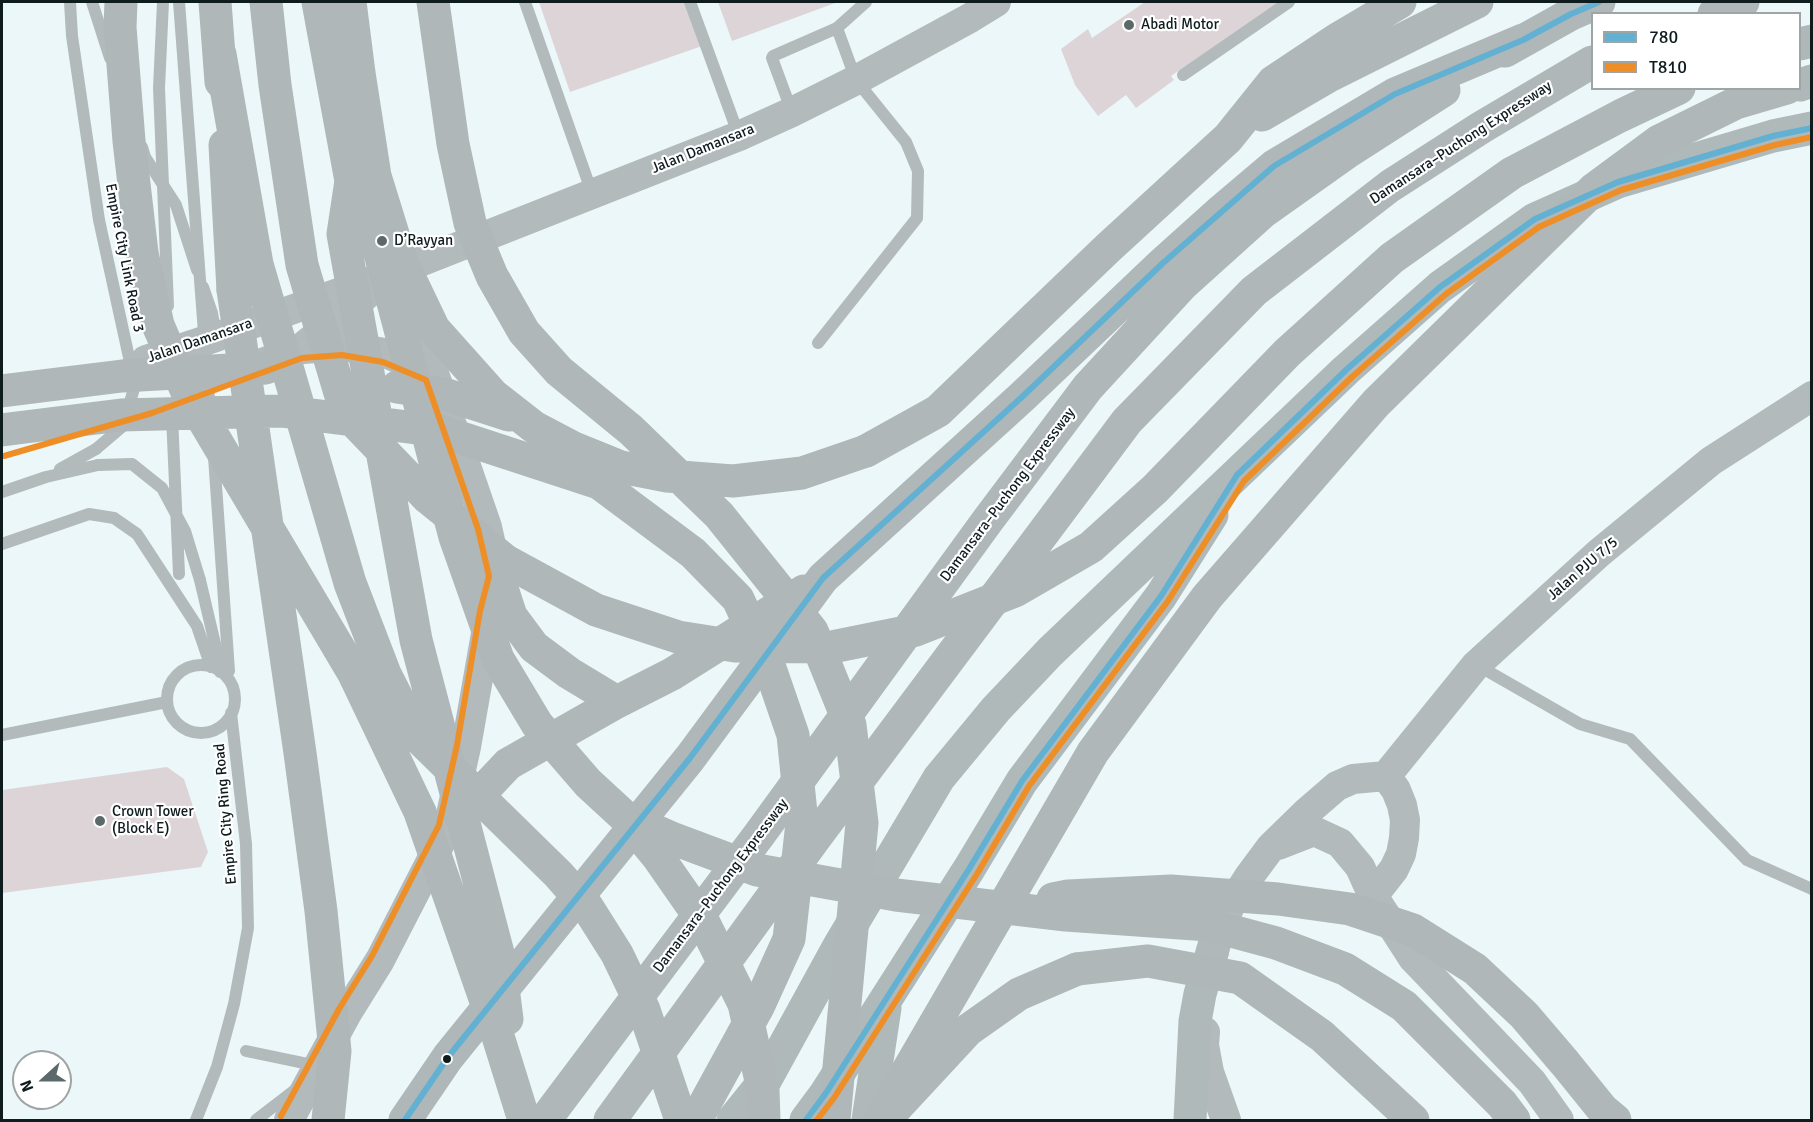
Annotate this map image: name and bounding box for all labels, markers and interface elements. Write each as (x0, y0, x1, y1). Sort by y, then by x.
legend (1591, 12, 1801, 90)
place label: Abadi Motor (1141, 16, 1219, 34)
marker: Abadi Motor (1122, 18, 1136, 32)
text: 780 (1649, 26, 1678, 48)
text: T810 (1649, 56, 1687, 78)
street label: Damansara–Puchong Expressway (1367, 77, 1555, 209)
street label: Jalan Damansara (649, 120, 757, 178)
street label: Empire City Link Road 3 (101, 182, 147, 334)
place label: D’Rayyan (394, 232, 453, 250)
marker: D’Rayyan (375, 234, 389, 248)
street label: Jalan Damansara (145, 315, 255, 367)
street label: Damansara–Puchong Expressway (937, 404, 1079, 586)
street label: Jalan PJU 7/5 (1544, 534, 1622, 604)
street label: Empire City Ring Road (211, 743, 241, 885)
street label: Damansara–Puchong Expressway (650, 795, 792, 977)
place label: Crown Tower (Block E) (112, 803, 194, 838)
marker: Crown Tower (Block E) (93, 814, 107, 828)
north arrow (12, 1050, 72, 1110)
unlabelled marker (441, 1053, 453, 1065)
text: N (16, 1077, 38, 1095)

